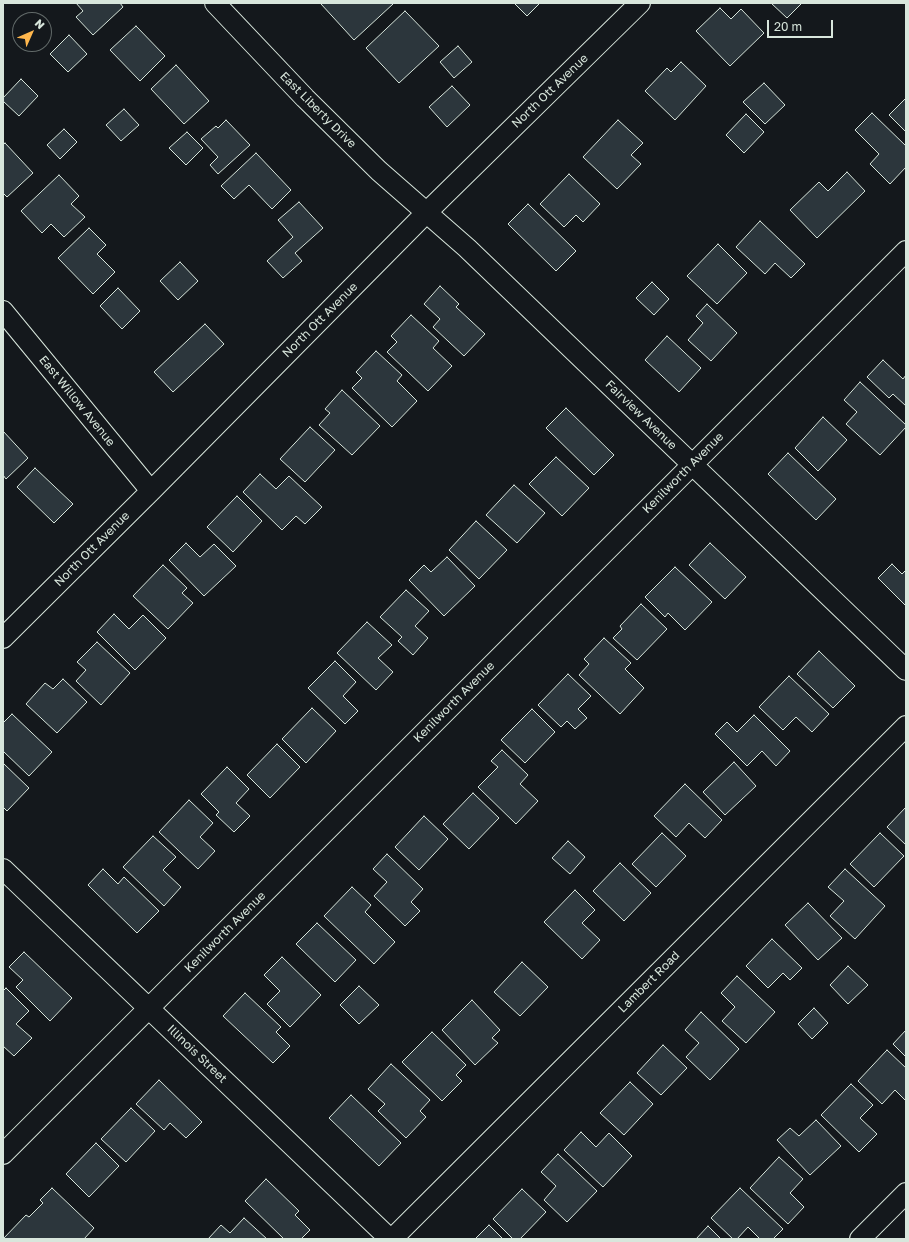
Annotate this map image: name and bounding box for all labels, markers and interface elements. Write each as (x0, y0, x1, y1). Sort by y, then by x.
north arrow (12, 12, 52, 52)
scale bar (769, 12, 835, 38)
text: N (33, 16, 48, 31)
text: 20 m (774, 19, 802, 34)
street label: North Ott Avenue (509, 51, 591, 131)
street label: East Liberty Drive (277, 69, 359, 151)
street label: North Ott Avenue (280, 280, 360, 360)
street label: East Willow Avenue (36, 353, 118, 449)
street label: Fairview Avenue (602, 377, 680, 453)
street label: Kenilworth Avenue (640, 430, 726, 516)
street label: North Ott Avenue (52, 509, 132, 589)
street label: Kenilworth Avenue (411, 659, 497, 745)
street label: Kenilworth Avenue (182, 889, 268, 975)
street label: Lambert Road (615, 948, 683, 1016)
street label: Illinois Street (164, 1022, 230, 1086)

